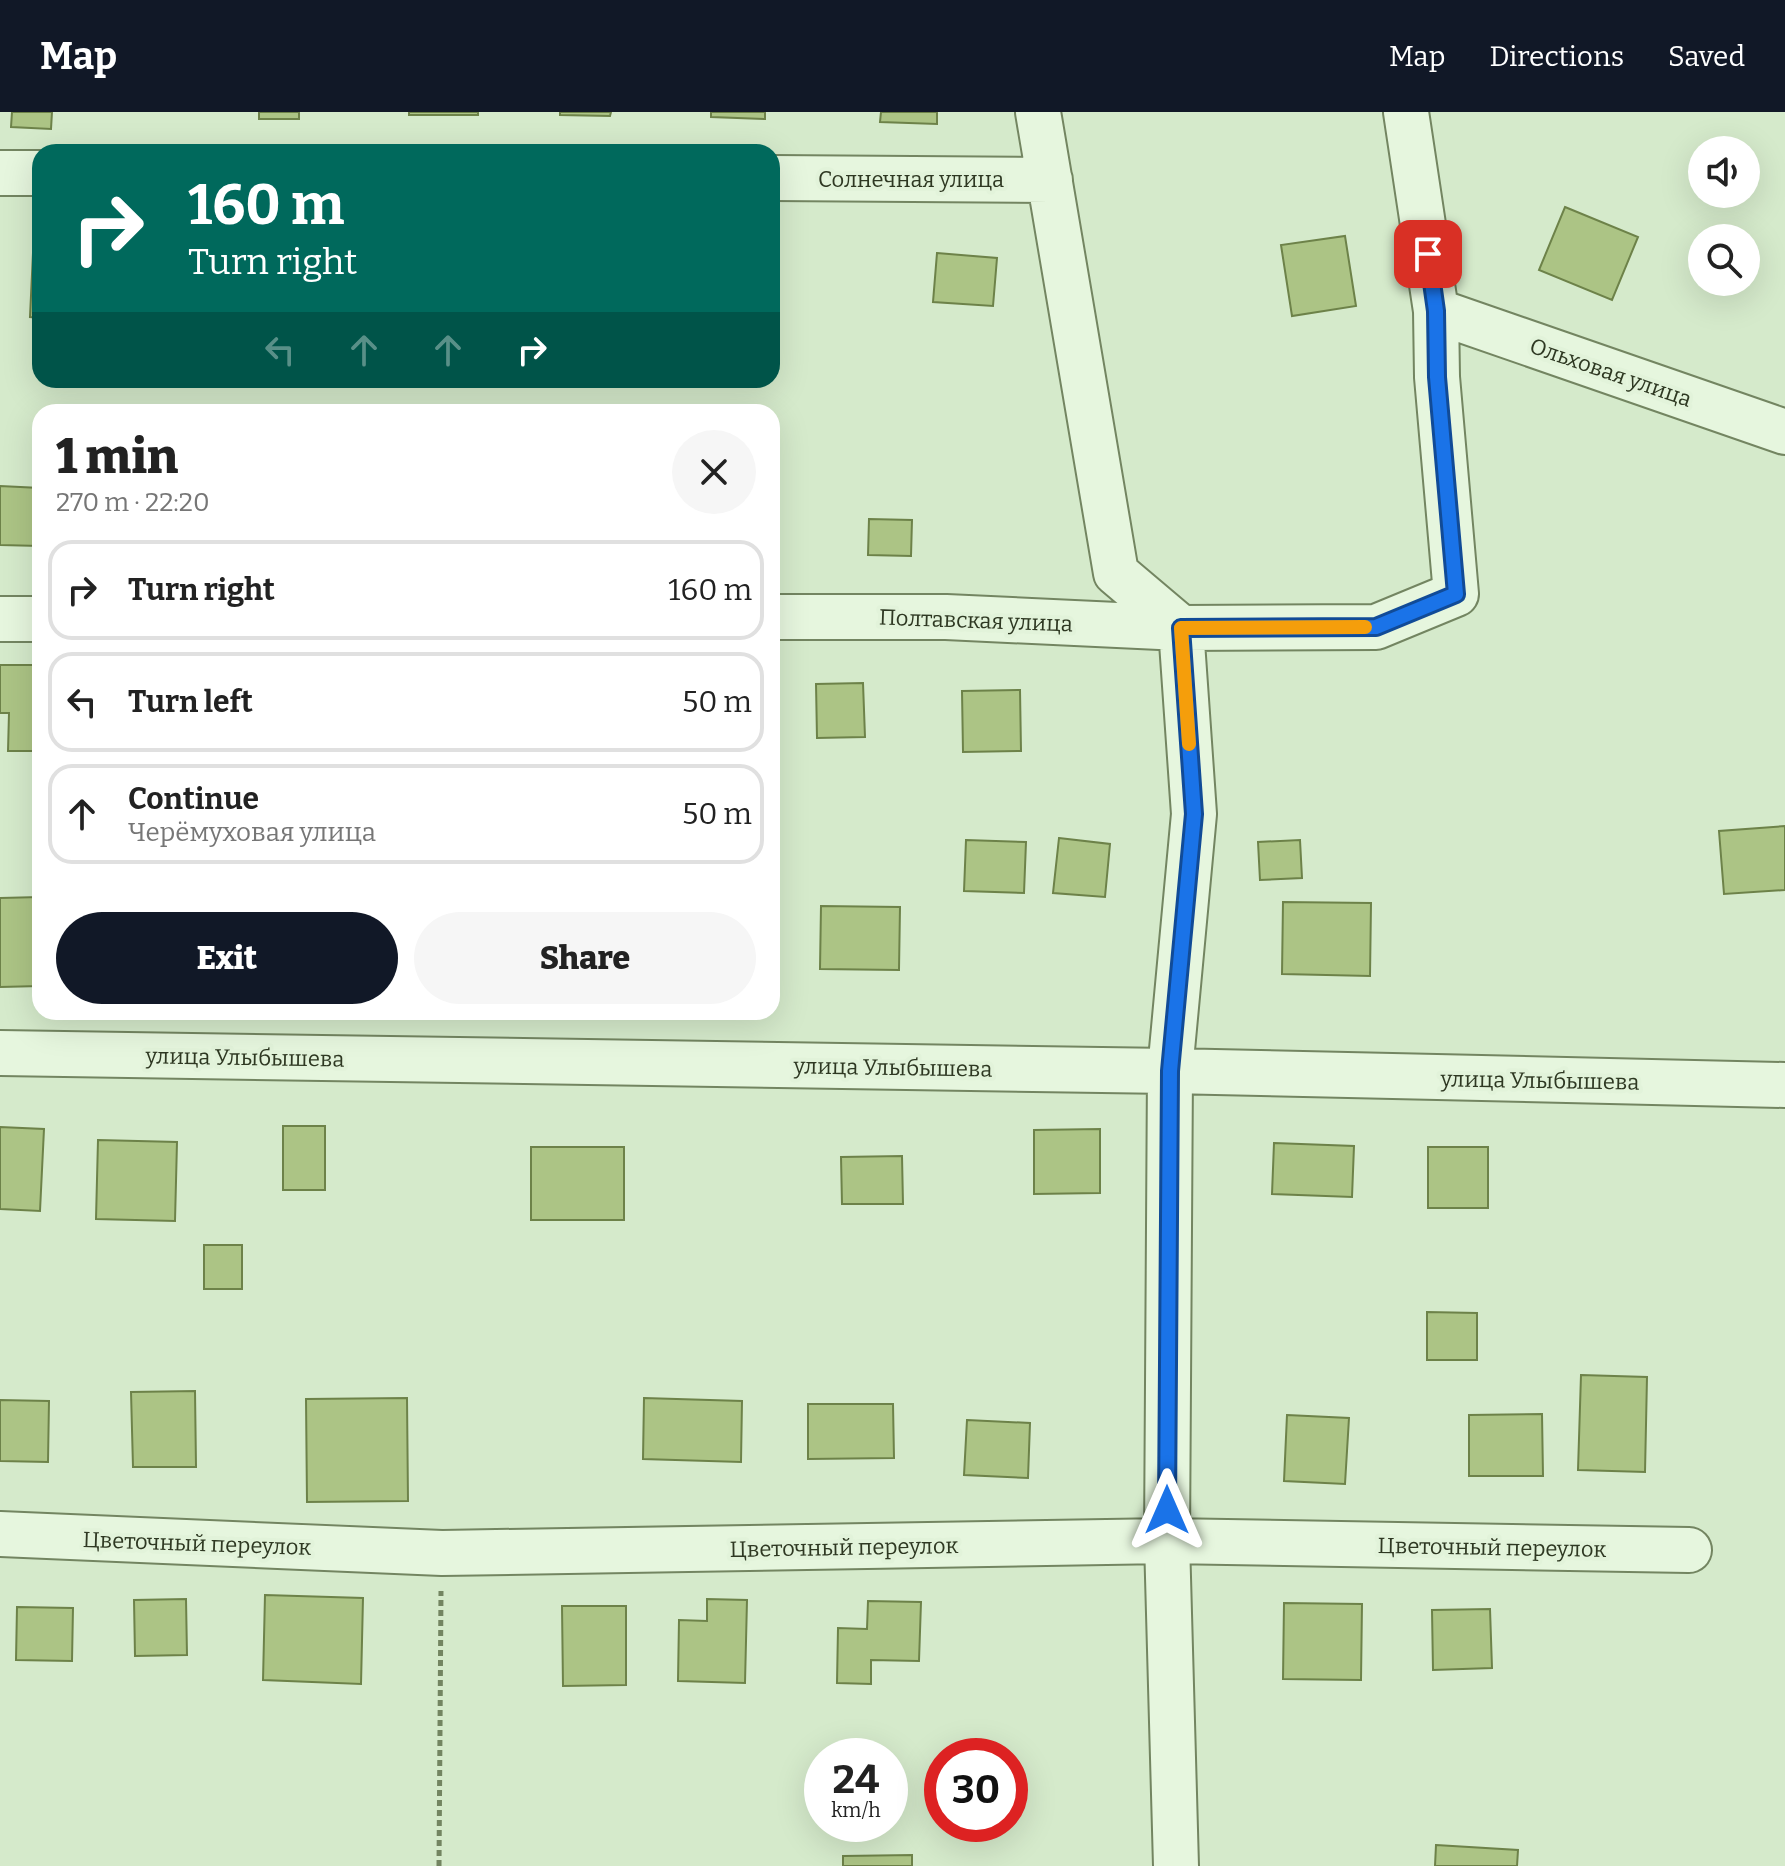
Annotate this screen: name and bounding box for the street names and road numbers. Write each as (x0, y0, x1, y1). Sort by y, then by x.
street label: Солнечная улица (818, 166, 1004, 193)
street label: Ольховая улица (1526, 332, 1695, 413)
street label: Полтавская улица (879, 604, 1073, 637)
street label: улица Улыбышева (144, 1042, 345, 1073)
street label: улица Улыбышева (792, 1052, 993, 1083)
street label: улица Улыбышева (1439, 1065, 1640, 1096)
street label: Цветочный переулок (82, 1526, 312, 1561)
street label: Цветочный переулок (729, 1532, 959, 1563)
street label: Цветочный переулок (1377, 1532, 1607, 1563)

